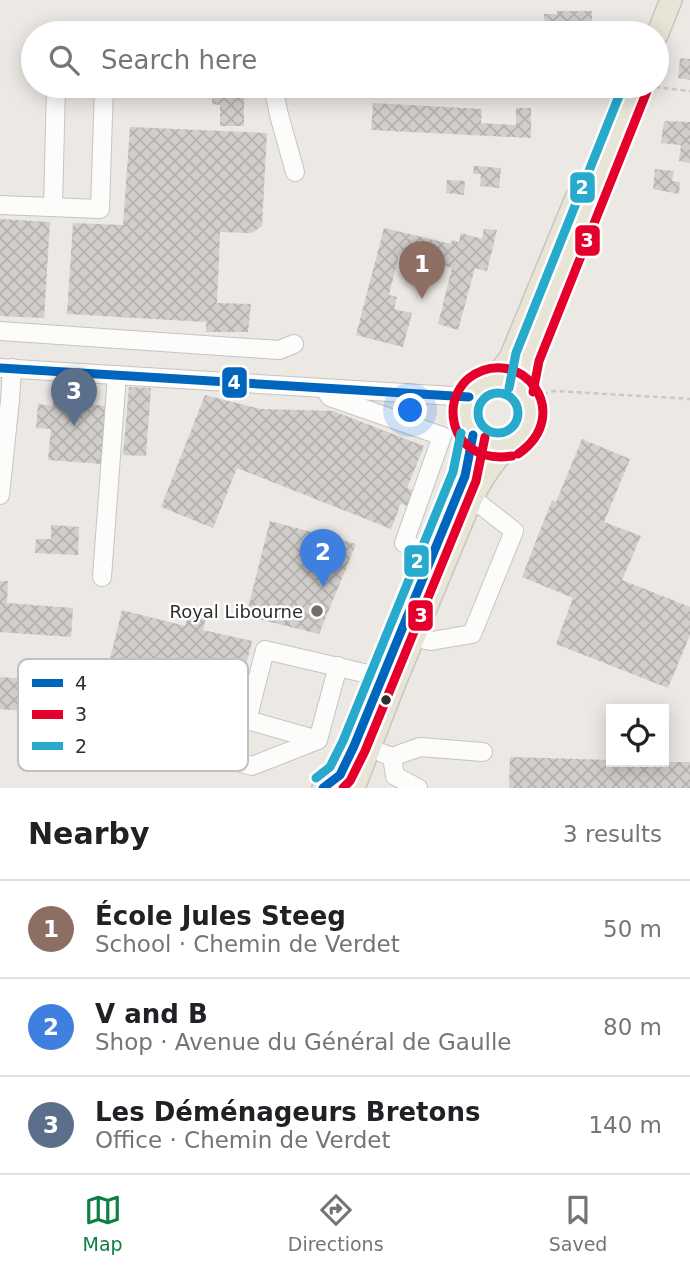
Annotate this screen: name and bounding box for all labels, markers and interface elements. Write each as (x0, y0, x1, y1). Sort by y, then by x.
search box (21, 21, 669, 98)
icon: search (45, 41, 83, 79)
text: Search here (101, 45, 257, 75)
line badge: 2 (569, 171, 596, 204)
text: 2 (575, 176, 589, 198)
line badge: 3 (574, 224, 601, 257)
text: 3 (580, 229, 594, 251)
pin: 1 (399, 241, 445, 299)
line badge: 4 (221, 366, 248, 399)
pin: 3 (51, 368, 97, 426)
text: 4 (227, 371, 241, 393)
your location (393, 393, 427, 427)
pin: 2 (300, 529, 346, 587)
line badge: 2 (403, 544, 430, 578)
text: 2 (410, 550, 424, 572)
line badge: 3 (407, 599, 434, 632)
place label: Royal Libourne (169, 601, 303, 622)
marker: Royal Libourne (309, 603, 325, 619)
text: 3 (414, 604, 428, 626)
legend (18, 659, 248, 771)
text: 4 (75, 672, 87, 694)
unlabelled marker (379, 693, 393, 707)
text: 3 (75, 703, 87, 725)
map controls (606, 704, 669, 767)
button: locate (606, 704, 669, 767)
text: 2 (75, 735, 87, 757)
text: Nearby (28, 816, 150, 851)
text: 3 results (563, 821, 662, 847)
text: École Jules Steeg (95, 901, 346, 931)
text: 1 (43, 916, 59, 942)
text: 50 m (603, 916, 662, 942)
text: School · Chemin de Verdet (95, 931, 400, 957)
text: V and B (95, 999, 208, 1029)
text: 2 (43, 1014, 59, 1040)
text: 80 m (603, 1014, 662, 1040)
text: Shop · Avenue du Général de Gaulle (95, 1029, 511, 1055)
text: Les Déménageurs Bretons (95, 1097, 480, 1127)
text: 3 (43, 1112, 59, 1138)
text: 140 m (588, 1112, 662, 1138)
text: Office · Chemin de Verdet (95, 1127, 391, 1153)
tab: Map (83, 1191, 123, 1255)
tab: Directions (288, 1191, 384, 1255)
tab: Saved (549, 1191, 607, 1255)

